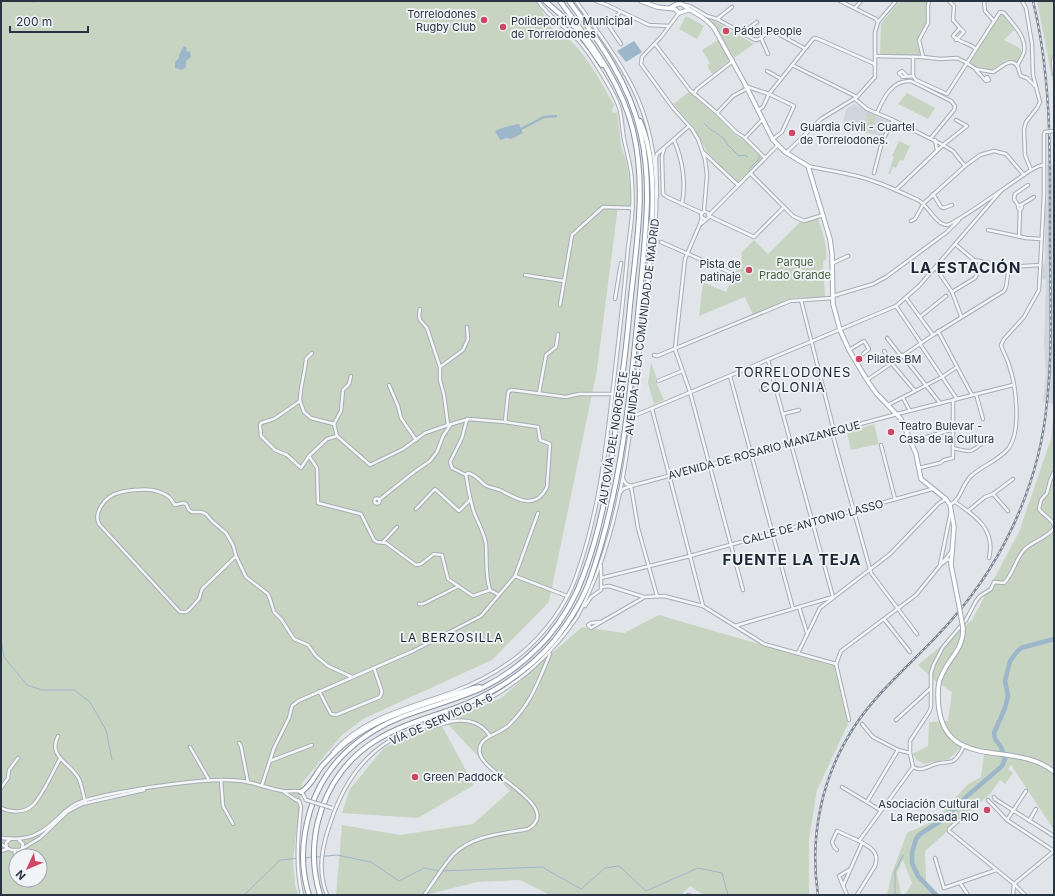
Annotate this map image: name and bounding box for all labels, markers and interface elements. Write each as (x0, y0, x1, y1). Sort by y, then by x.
place label: Torrelodones Rugby Club (407, 7, 476, 34)
scale bar (10, 8, 88, 34)
text: 200 m (16, 14, 52, 29)
place label: Polideportivo Municipal de Torrelodones (511, 14, 633, 41)
marker: Torrelodones Rugby Club (479, 15, 489, 25)
marker: Polideportivo Municipal de Torrelodones (498, 22, 508, 32)
place label: Pádel People (734, 24, 802, 38)
marker: Pádel People (721, 26, 731, 36)
place label: Guardia Civil - Cuartel de Torrelodones. (800, 120, 915, 147)
marker: Guardia Civil - Cuartel de Torrelodones. (787, 128, 797, 138)
street label: AVENIDA DE LA COMUNIDAD DE MADRID (622, 218, 662, 436)
park label: Parque Prado Grande (759, 255, 831, 282)
place label: Pista de patinaje (699, 257, 741, 284)
district label: LA ESTACIÓN (911, 258, 1021, 277)
marker: Pista de patinaje (744, 265, 754, 275)
place label: Pilates BM (867, 352, 921, 366)
marker: Pilates BM (854, 354, 864, 364)
district label: TORRELODONES COLONIA (735, 364, 851, 395)
street label: AUTOVÍA DEL NOROESTE (596, 370, 630, 506)
street label: AVENIDA DE ROSARIO MANZANEQUE (666, 418, 862, 482)
place label: Teatro Bulevar - Casa de la Cultura (899, 419, 994, 446)
marker: Teatro Bulevar - Casa de la Cultura (886, 427, 896, 437)
street label: CALLE DE ANTONIO LASSO (741, 496, 885, 548)
district label: FUENTE LA TEJA (722, 550, 862, 569)
district label: LA BERZOSILLA (400, 630, 504, 645)
street label: VÍA DE SERVICIO A-6 (387, 690, 495, 748)
place label: Green Paddock (423, 770, 503, 784)
marker: Green Paddock (410, 772, 420, 782)
place label: Asociación Cultural La Reposada RIO (878, 797, 979, 824)
marker: Asociación Cultural La Reposada RIO (982, 805, 992, 815)
north arrow (8, 848, 48, 888)
text: N (13, 867, 29, 883)

